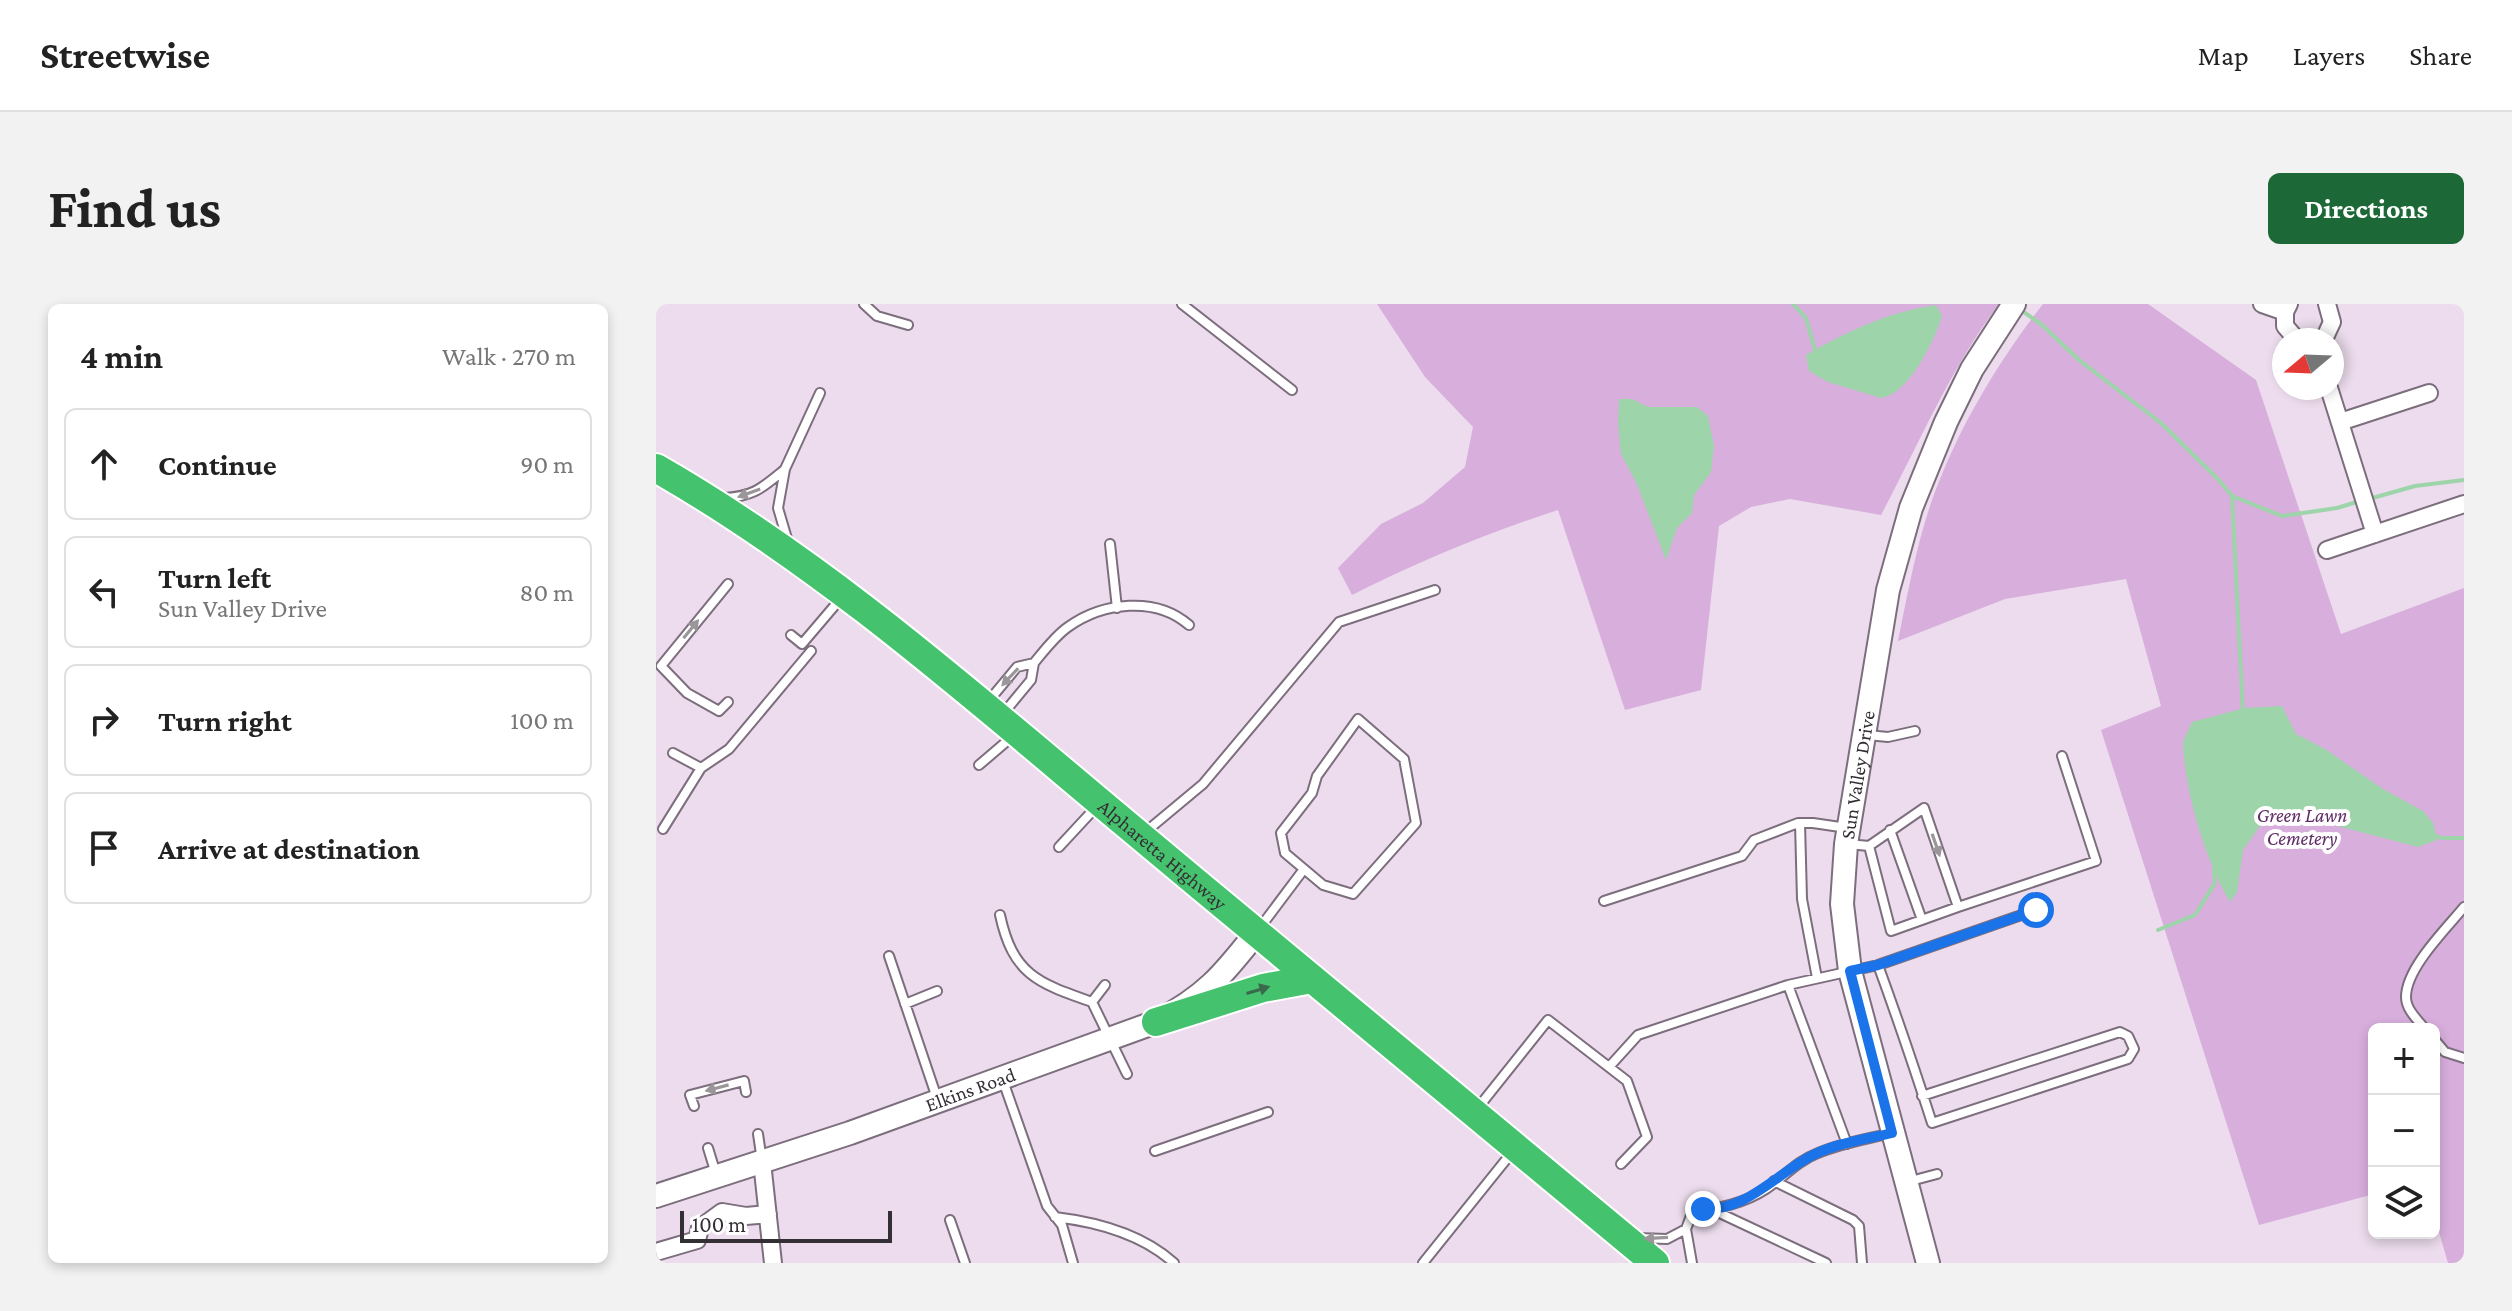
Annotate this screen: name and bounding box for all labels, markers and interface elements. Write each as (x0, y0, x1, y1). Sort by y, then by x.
text: Streetwise (40, 34, 210, 76)
text: Map (2198, 40, 2249, 71)
text: Layers (2293, 40, 2365, 71)
text: Share (2409, 40, 2472, 71)
button: Directions (2268, 173, 2464, 244)
text: Find us (48, 177, 221, 239)
north arrow (2272, 328, 2344, 400)
text: 4 min (80, 338, 163, 375)
text: Walk · 270 m (442, 342, 576, 371)
icon: ahead (82, 442, 126, 486)
text: Continue (158, 448, 277, 481)
text: 90 m (520, 450, 574, 479)
one-way arrow (737, 487, 761, 499)
text: Turn left (158, 561, 271, 594)
icon: left (82, 570, 126, 614)
text: 80 m (520, 578, 574, 607)
text: Sun Valley Drive (158, 594, 327, 623)
one-way arrow (682, 619, 699, 639)
one-way arrow (1002, 667, 1020, 686)
icon: right (82, 698, 126, 742)
text: Turn right (158, 704, 292, 737)
text: 100 m (510, 706, 574, 735)
street label: Sun Valley Drive (1836, 709, 1879, 841)
street label: Alpharetta Highway (1094, 795, 1232, 916)
park label: Green Lawn Cemetery (2257, 804, 2347, 850)
icon: arrive (82, 826, 126, 870)
text: Arrive at destination (158, 832, 420, 865)
one-way arrow (1931, 833, 1943, 857)
route start (2018, 892, 2054, 928)
one-way arrow (1246, 983, 1270, 996)
map controls (2368, 1023, 2440, 1239)
button: + (2368, 1023, 2440, 1095)
street label: Elkins Road (922, 1063, 1019, 1116)
one-way arrow (704, 1083, 729, 1095)
button: − (2368, 1095, 2440, 1167)
button: layers (2368, 1167, 2440, 1239)
route end (1685, 1191, 1721, 1227)
scale bar (680, 1207, 892, 1243)
text: 100 m (692, 1212, 746, 1237)
one-way arrow (1643, 1232, 1668, 1245)

